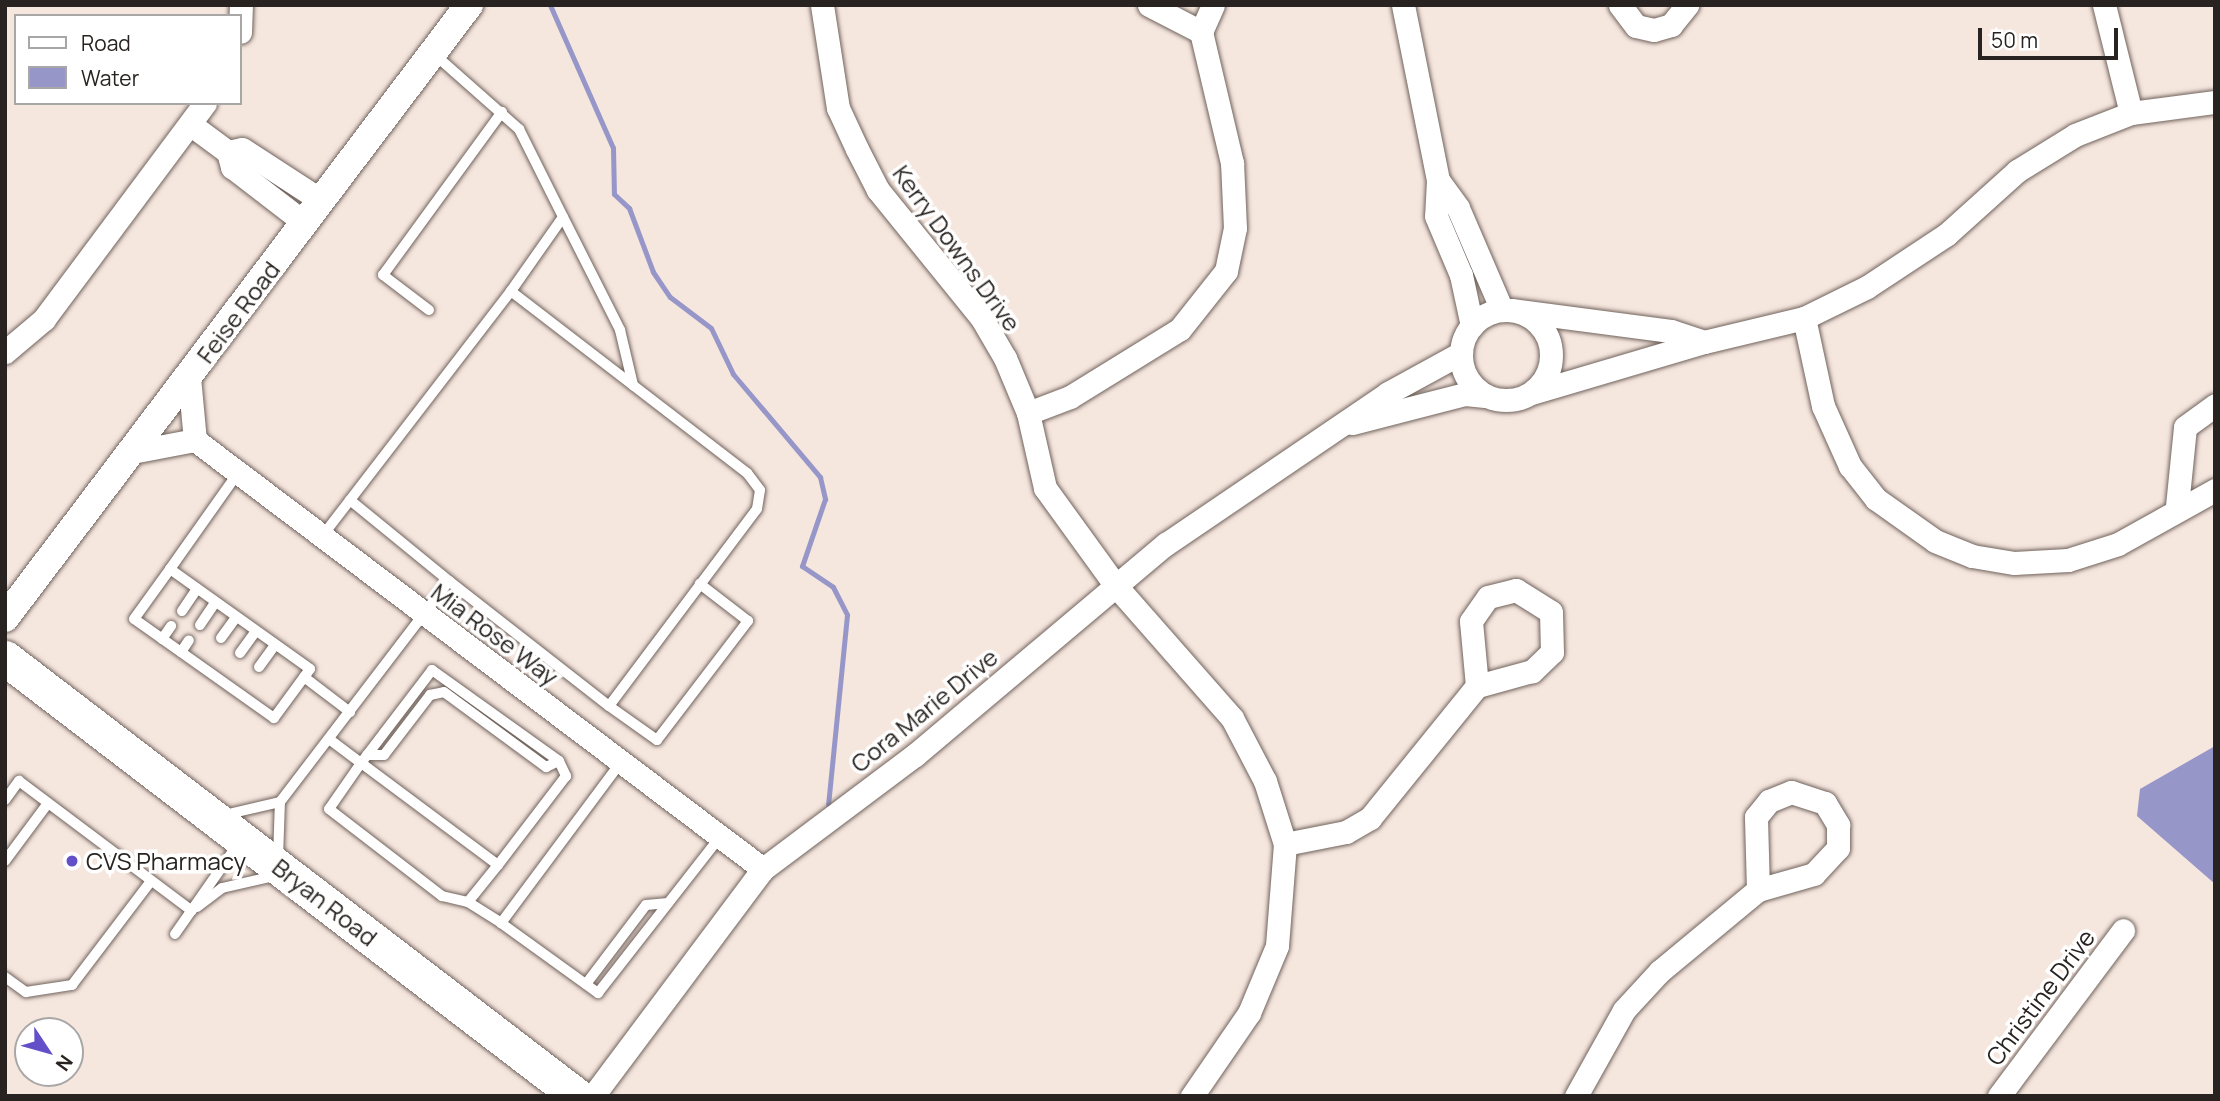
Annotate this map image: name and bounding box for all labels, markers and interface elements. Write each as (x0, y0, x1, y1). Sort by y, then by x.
legend (14, 14, 242, 105)
scale bar (1982, 14, 2122, 58)
text: 50 m (1991, 26, 2038, 54)
text: Road (81, 29, 131, 57)
text: Water (81, 64, 139, 92)
street label: Kerry Downs Drive (887, 159, 1027, 337)
street label: Feise Road (190, 256, 286, 368)
street label: Mia Rose Way (426, 577, 564, 691)
street label: Cora Marie Drive (845, 642, 1003, 778)
place label: CVS Pharmacy (86, 847, 246, 875)
street label: Bryan Road (267, 852, 383, 952)
marker: CVS Pharmacy (64, 853, 80, 869)
street label: Christine Drive (1980, 923, 2100, 1071)
north arrow (14, 1017, 84, 1087)
text: N (50, 1050, 79, 1076)

